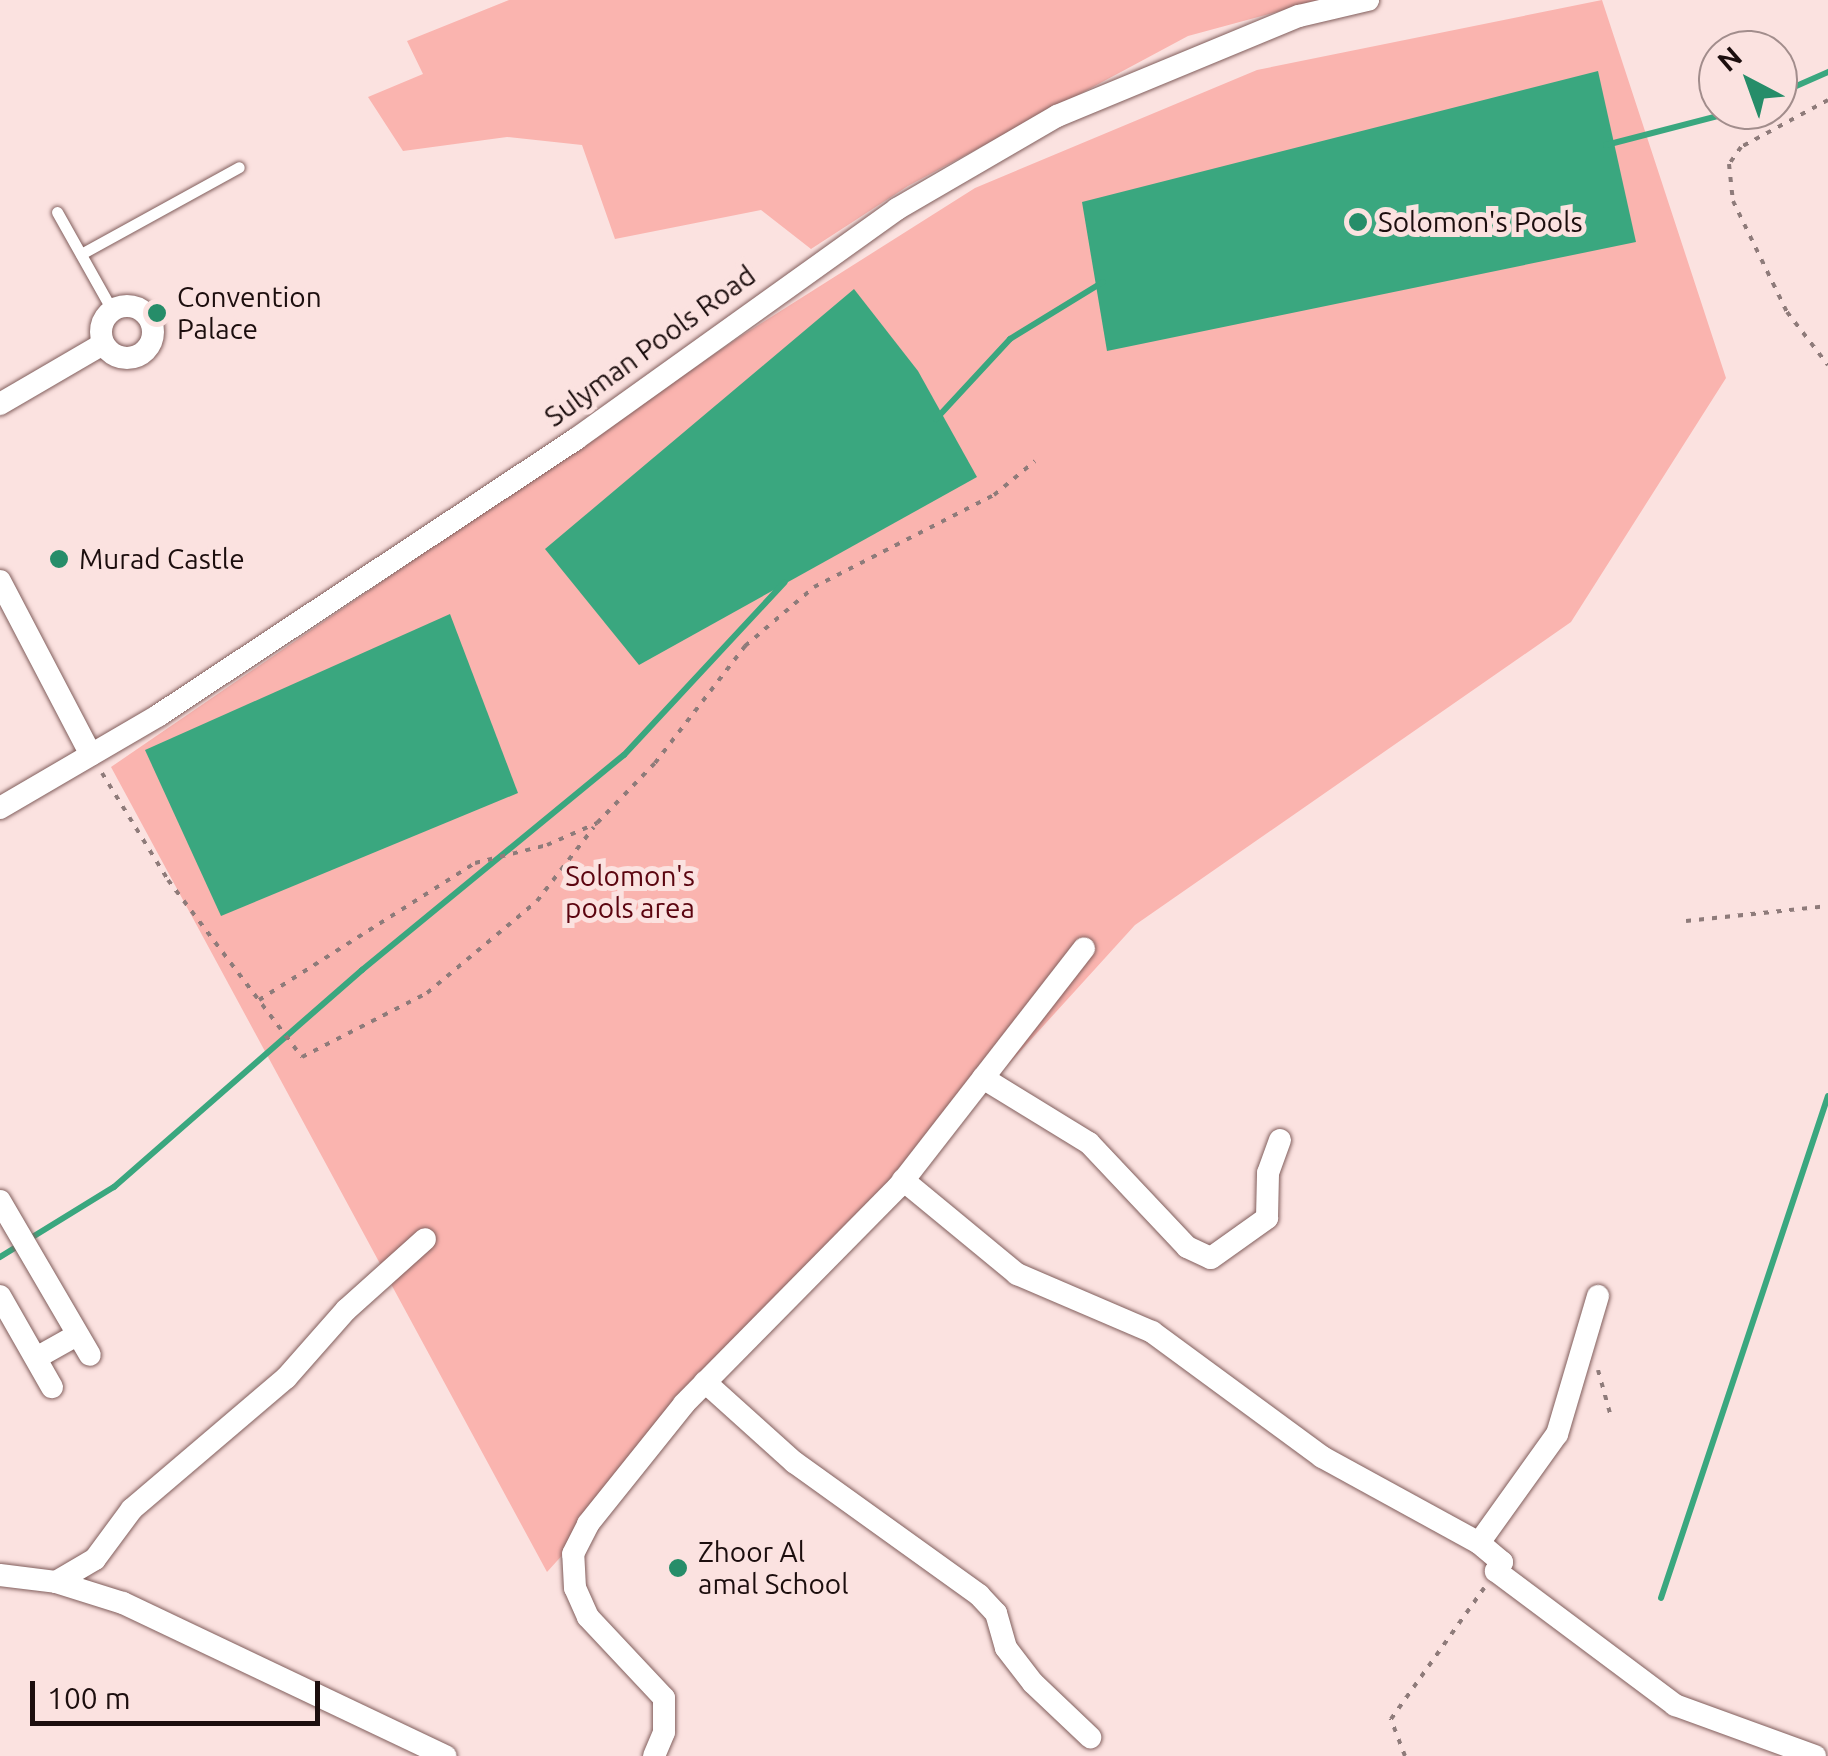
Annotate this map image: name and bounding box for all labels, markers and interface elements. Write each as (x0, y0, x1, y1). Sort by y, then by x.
north arrow (1698, 30, 1798, 130)
text: N (1711, 40, 1747, 77)
place label: Solomon's Pools (1378, 205, 1583, 239)
marker: Solomon's Pools (1347, 211, 1369, 233)
street label: Sulyman Pools Road (538, 258, 762, 434)
place label: Convention Palace (177, 280, 322, 346)
marker: Convention Palace (146, 302, 168, 324)
place label: Murad Castle (79, 542, 245, 576)
marker: Murad Castle (48, 548, 70, 570)
park label: Solomon's pools area (565, 859, 695, 925)
place label: Zhoor Al amal School (698, 1535, 848, 1601)
marker: Zhoor Al amal School (667, 1557, 689, 1579)
scale bar (35, 1661, 325, 1723)
text: 100 m (47, 1681, 131, 1715)

